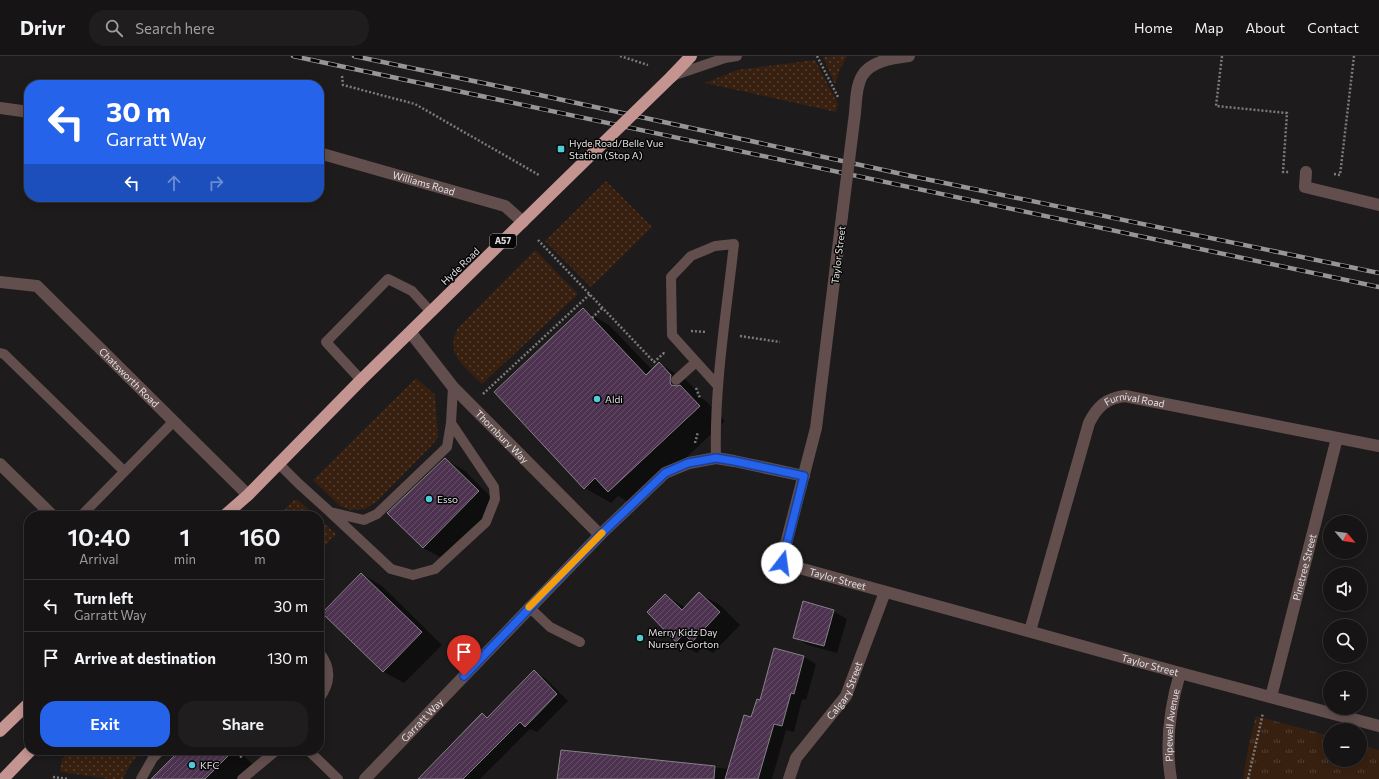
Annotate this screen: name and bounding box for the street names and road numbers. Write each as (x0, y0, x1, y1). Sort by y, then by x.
street label: Williams Road (391, 168, 457, 198)
street label: Taylor Street (828, 225, 848, 285)
road number: A57 (490, 234, 516, 248)
street label: Hyde Road (438, 245, 482, 287)
street label: Chatsworth Road (97, 345, 162, 410)
street label: Furnival Road (1102, 390, 1166, 410)
street label: Thornbury Way (473, 407, 531, 466)
street label: Pinetree Street (1290, 532, 1318, 602)
street label: Taylor Street (808, 565, 868, 592)
street label: Taylor Street (1120, 651, 1180, 678)
street label: Calgary Street (824, 660, 864, 722)
street label: Pipewell Avenue (1162, 688, 1182, 762)
street label: Garratt Way (398, 696, 446, 744)

